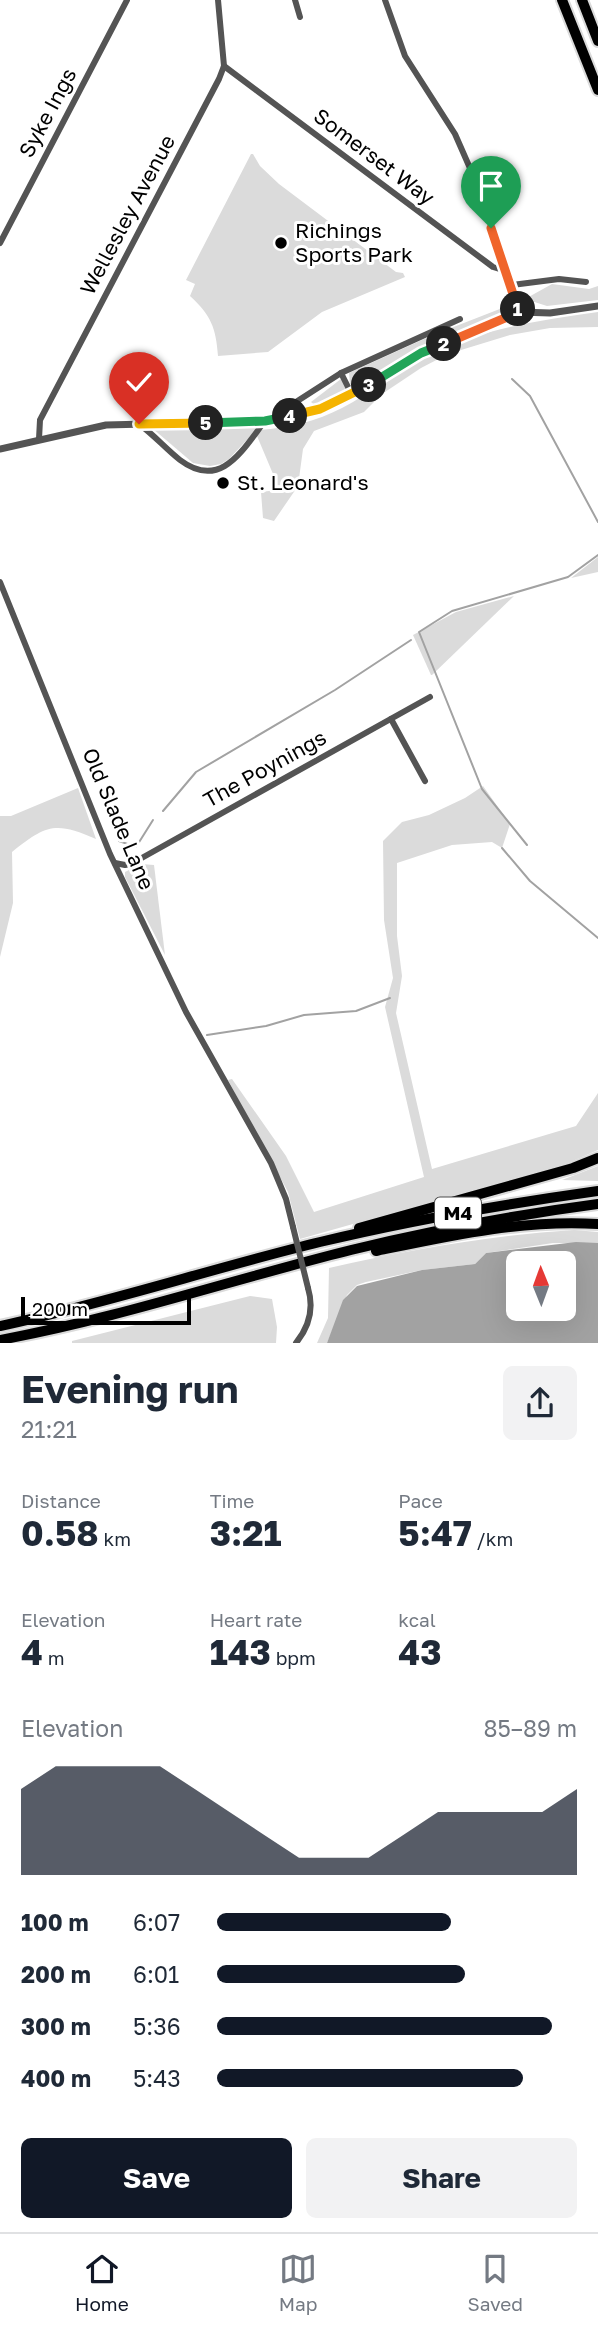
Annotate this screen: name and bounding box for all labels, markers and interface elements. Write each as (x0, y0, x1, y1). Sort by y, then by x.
street label: Syke Ings (13, 63, 81, 162)
street label: Somerset Way (309, 102, 440, 210)
street label: Wellesley Avenue (74, 130, 180, 299)
pin (461, 156, 521, 228)
icon: arrive (472, 167, 510, 205)
place label: Richings Sports Park (295, 217, 413, 267)
marker: Richings Sports Park (273, 235, 289, 251)
pin: 1 (500, 292, 536, 326)
text: 1 (513, 297, 522, 320)
pin: 2 (426, 326, 462, 362)
text: 2 (438, 332, 449, 355)
pin (109, 352, 169, 424)
icon: check (120, 363, 158, 401)
pin: 3 (352, 368, 386, 402)
text: 3 (363, 373, 374, 396)
pin: 4 (272, 398, 308, 434)
text: 4 (284, 404, 295, 427)
pin: 5 (188, 406, 224, 440)
text: 5 (200, 411, 211, 434)
place label: St. Leonard's (237, 469, 369, 495)
marker: St. Leonard's (215, 475, 231, 491)
street label: The Poynings (199, 724, 330, 813)
street label: Old Slade Lane (77, 744, 161, 894)
road number: M4 (435, 1198, 481, 1228)
north arrow (506, 1251, 576, 1321)
map controls (506, 1251, 576, 1321)
scale bar (21, 1294, 191, 1326)
text: 200 m (32, 1297, 88, 1320)
text: Evening run (21, 1366, 239, 1411)
button: share (503, 1366, 577, 1440)
text: 21:21 (21, 1415, 77, 1443)
text: Distance (21, 1489, 101, 1512)
text: Time (210, 1489, 254, 1512)
text: Pace (398, 1489, 443, 1512)
text: 0.58 (21, 1512, 99, 1554)
text: 3:21 (210, 1512, 282, 1554)
text: 5:47 (398, 1512, 472, 1554)
text: km (99, 1527, 131, 1550)
text: /km (472, 1527, 513, 1550)
text: Elevation (21, 1608, 106, 1631)
text: Heart rate (210, 1608, 302, 1631)
text: kcal (398, 1608, 436, 1631)
text: 4 (21, 1631, 43, 1673)
text: 143 (210, 1631, 271, 1673)
text: 43 (398, 1631, 442, 1673)
text: m (43, 1646, 64, 1669)
text: bpm (271, 1646, 316, 1669)
text: Elevation (21, 1714, 123, 1742)
text: 85–89 m (483, 1714, 577, 1742)
text: 100 m (21, 1908, 89, 1936)
text: 6:07 (133, 1908, 180, 1936)
text: 200 m (21, 1960, 91, 1988)
text: 6:01 (133, 1960, 179, 1988)
text: 300 m (21, 2012, 91, 2040)
text: 5:36 (133, 2012, 181, 2040)
text: 400 m (21, 2064, 91, 2092)
text: 5:43 (133, 2064, 181, 2092)
button: Save (21, 2138, 292, 2218)
button: Share (306, 2138, 577, 2218)
tab: Home (75, 2250, 129, 2315)
tab: Map (279, 2250, 317, 2315)
tab: Saved (467, 2250, 523, 2315)

